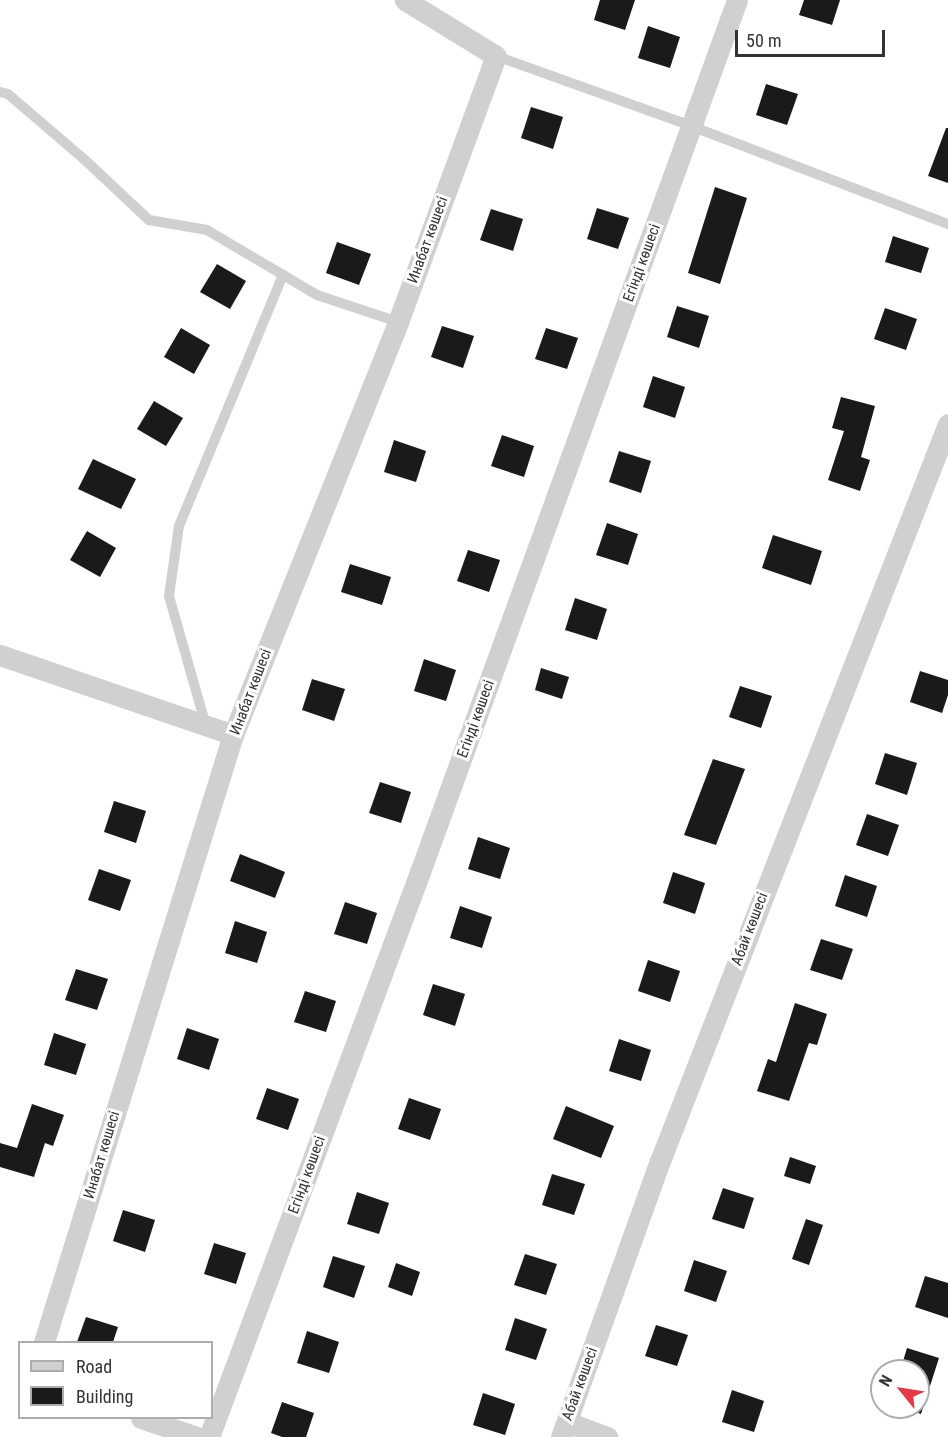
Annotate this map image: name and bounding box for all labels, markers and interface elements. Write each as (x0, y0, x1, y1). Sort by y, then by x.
scale bar (738, 18, 888, 56)
text: 50 m (746, 30, 781, 51)
street label: Инабат көшесі (404, 194, 452, 286)
street label: Егінді көшесі (620, 222, 664, 304)
street label: Инабат көшесі (226, 646, 276, 738)
street label: Егінді көшесі (454, 678, 498, 760)
street label: Абай көшесі (728, 890, 772, 968)
street label: Инабат көшесі (80, 1109, 124, 1201)
street label: Егінді көшесі (285, 1134, 329, 1216)
legend (18, 1341, 213, 1419)
street label: Абай көшесі (558, 1345, 602, 1423)
text: Road (76, 1356, 112, 1377)
north arrow (870, 1359, 930, 1419)
text: N (875, 1372, 896, 1390)
text: Building (76, 1386, 133, 1407)

